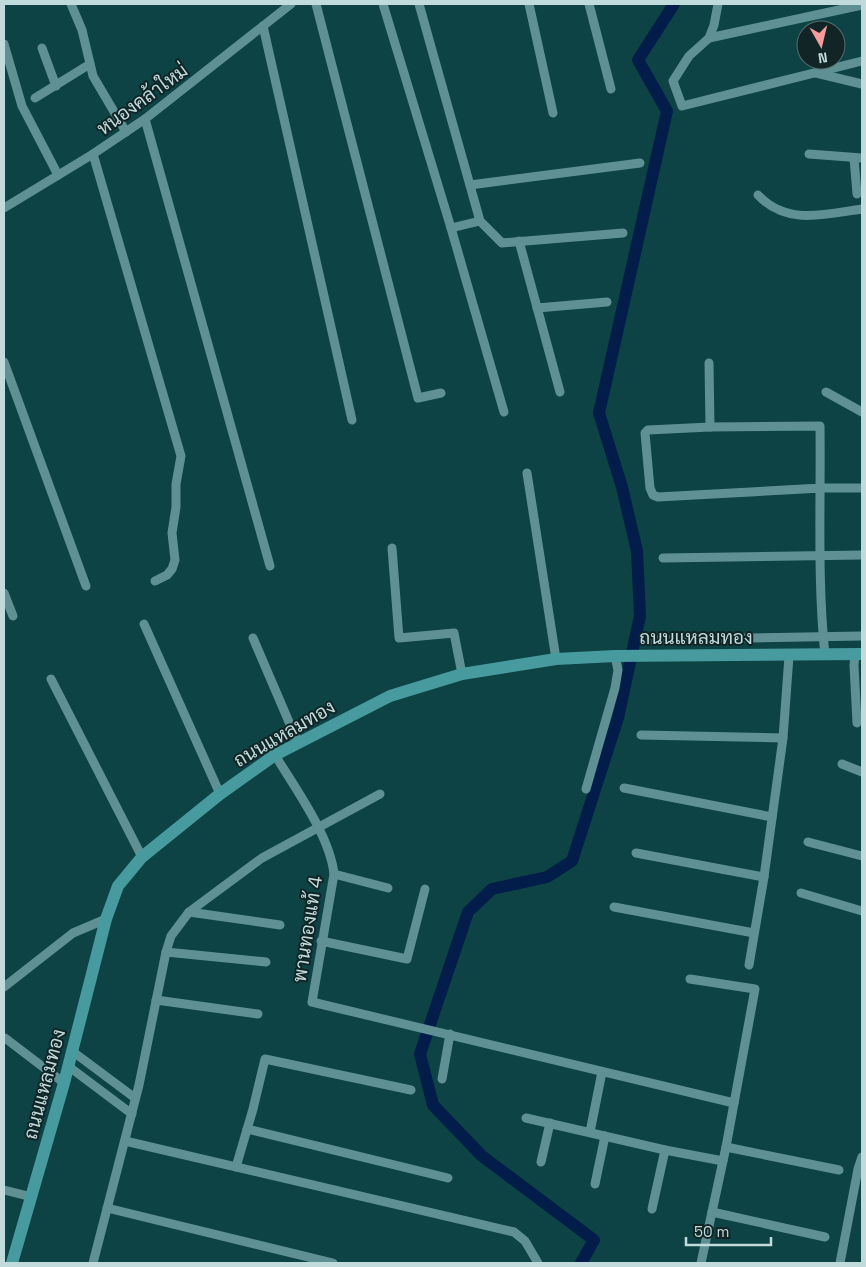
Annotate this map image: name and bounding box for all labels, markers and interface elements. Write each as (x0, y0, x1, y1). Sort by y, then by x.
north arrow (796, 20, 846, 70)
text: N (817, 48, 829, 67)
street label: หนองคล้าใหม่ (92, 58, 193, 141)
street label: ถนนแหลมทอง (639, 625, 753, 650)
street label: ถนนแหลมทอง (229, 694, 340, 773)
street label: พานทองแท้ 4 (287, 874, 328, 984)
street label: ถนนแหลมทอง (18, 1026, 71, 1142)
scale bar (686, 1214, 771, 1246)
text: 50 m (694, 1222, 729, 1241)

